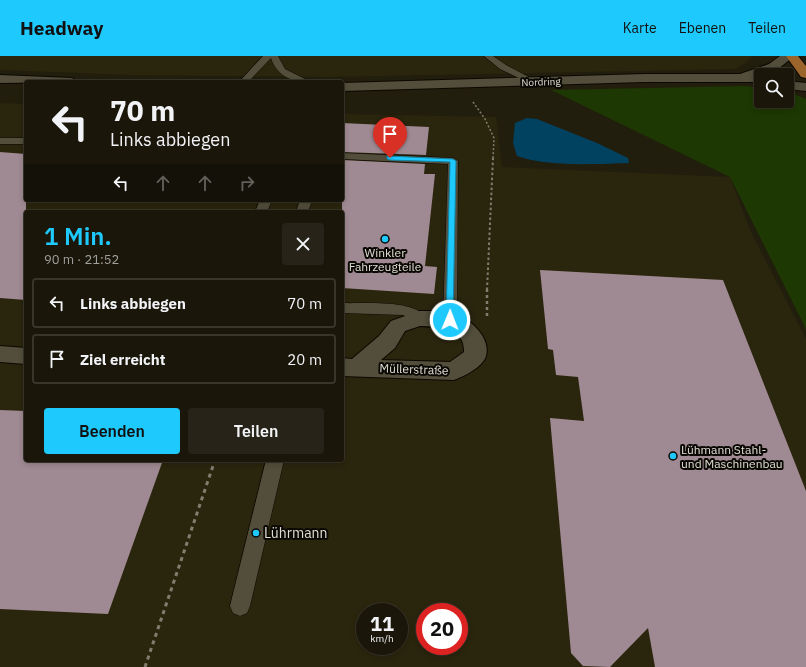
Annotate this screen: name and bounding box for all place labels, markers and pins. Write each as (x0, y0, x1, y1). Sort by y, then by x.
pin (373, 117, 407, 158)
marker: Winkler Fahrzeugteile (380, 234, 390, 244)
place label: Winkler Fahrzeugteile (349, 245, 422, 274)
place label: Lühmann Stahl- und Maschinenbau (681, 442, 783, 471)
marker: Lühmann Stahl- und Maschinenbau (668, 451, 678, 461)
place label: Lührmann (264, 524, 328, 542)
marker: Lührmann (251, 528, 261, 538)

